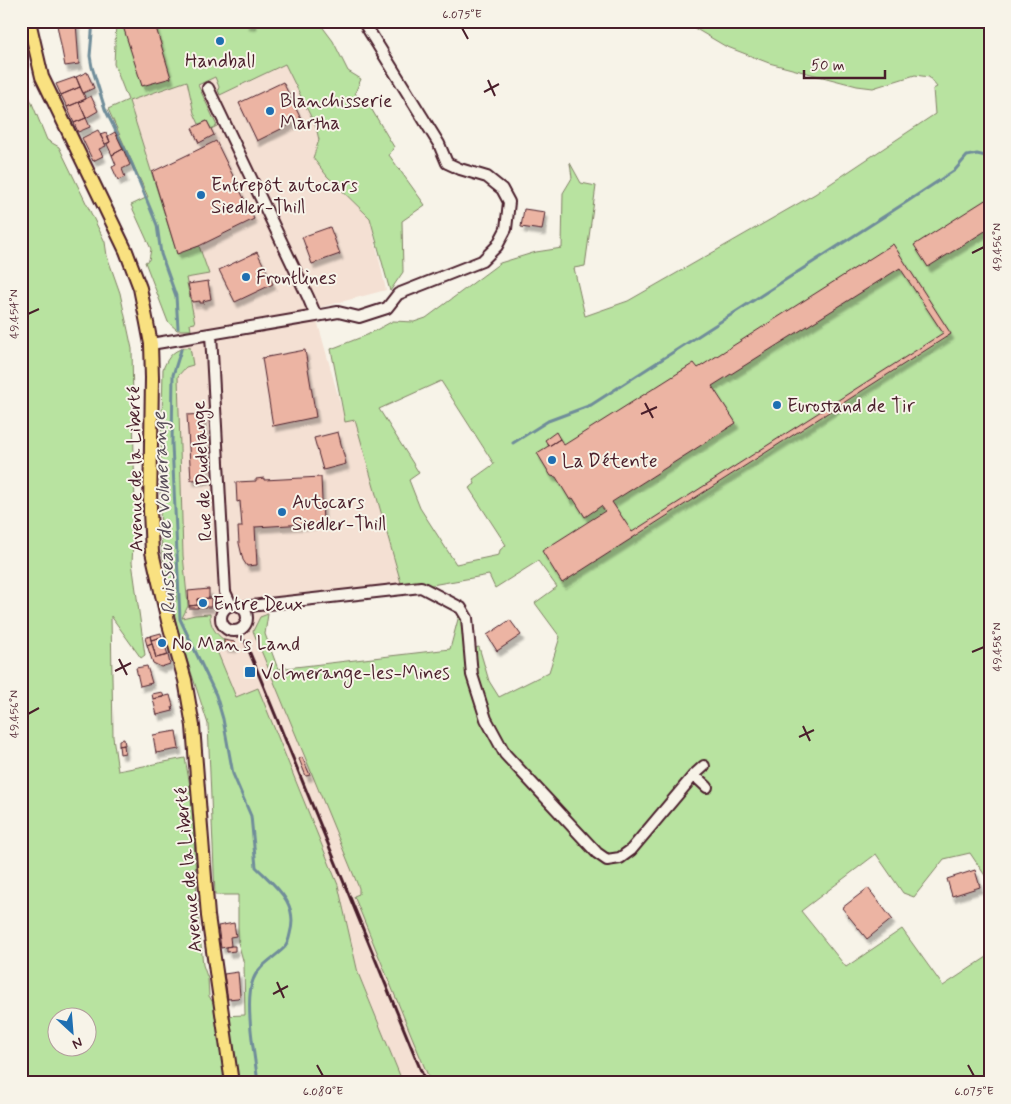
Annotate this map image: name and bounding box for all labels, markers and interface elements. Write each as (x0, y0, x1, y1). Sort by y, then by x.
text: 6.075°E (442, 7, 482, 23)
marker: Handball (214, 35, 226, 47)
scale bar (804, 48, 885, 80)
place label: Handball (185, 49, 255, 74)
text: 50 m (811, 56, 845, 76)
place label: Blanchisserie Martha (280, 89, 392, 136)
marker: Blanchisserie Martha (264, 105, 276, 117)
place label: Entrepôt autocars Siedler-Thill (211, 173, 359, 220)
marker: Entrepôt autocars Siedler-Thill (195, 189, 207, 201)
text: 49.456°N (990, 223, 1006, 271)
place label: Frontlines (256, 266, 336, 291)
marker: Frontlines (240, 271, 252, 283)
text: 49.454°N (7, 289, 23, 339)
street label: Avenue de la Liberté (122, 386, 149, 552)
place label: Eurostand de Tir (787, 394, 915, 419)
marker: Eurostand de Tir (771, 399, 783, 411)
street label: Rue de Dudelange (186, 400, 221, 542)
water label: Ruisseau de Volmerange (146, 410, 183, 615)
place label: La Détente (562, 449, 658, 474)
marker: La Détente (546, 454, 558, 466)
place label: Autocars Siedler-Thill (292, 490, 386, 537)
marker: Autocars Siedler-Thill (276, 506, 288, 518)
place label: Entre Deux (213, 592, 303, 617)
marker: Entre Deux (197, 597, 209, 609)
text: 49.458°N (990, 623, 1006, 671)
place label: No Man's Land (172, 632, 300, 657)
marker: No Man's Land (156, 637, 168, 649)
place label: Volmerange-les-Mines (261, 661, 450, 688)
marker: Volmerange-les-Mines (243, 665, 257, 679)
text: 49.456°N (7, 690, 23, 738)
street label: Avenue de la Liberté (169, 786, 208, 954)
north arrow (48, 1006, 98, 1056)
text: N (69, 1033, 85, 1053)
text: 6.080°E (303, 1084, 343, 1100)
text: 6.075°E (954, 1084, 994, 1100)

